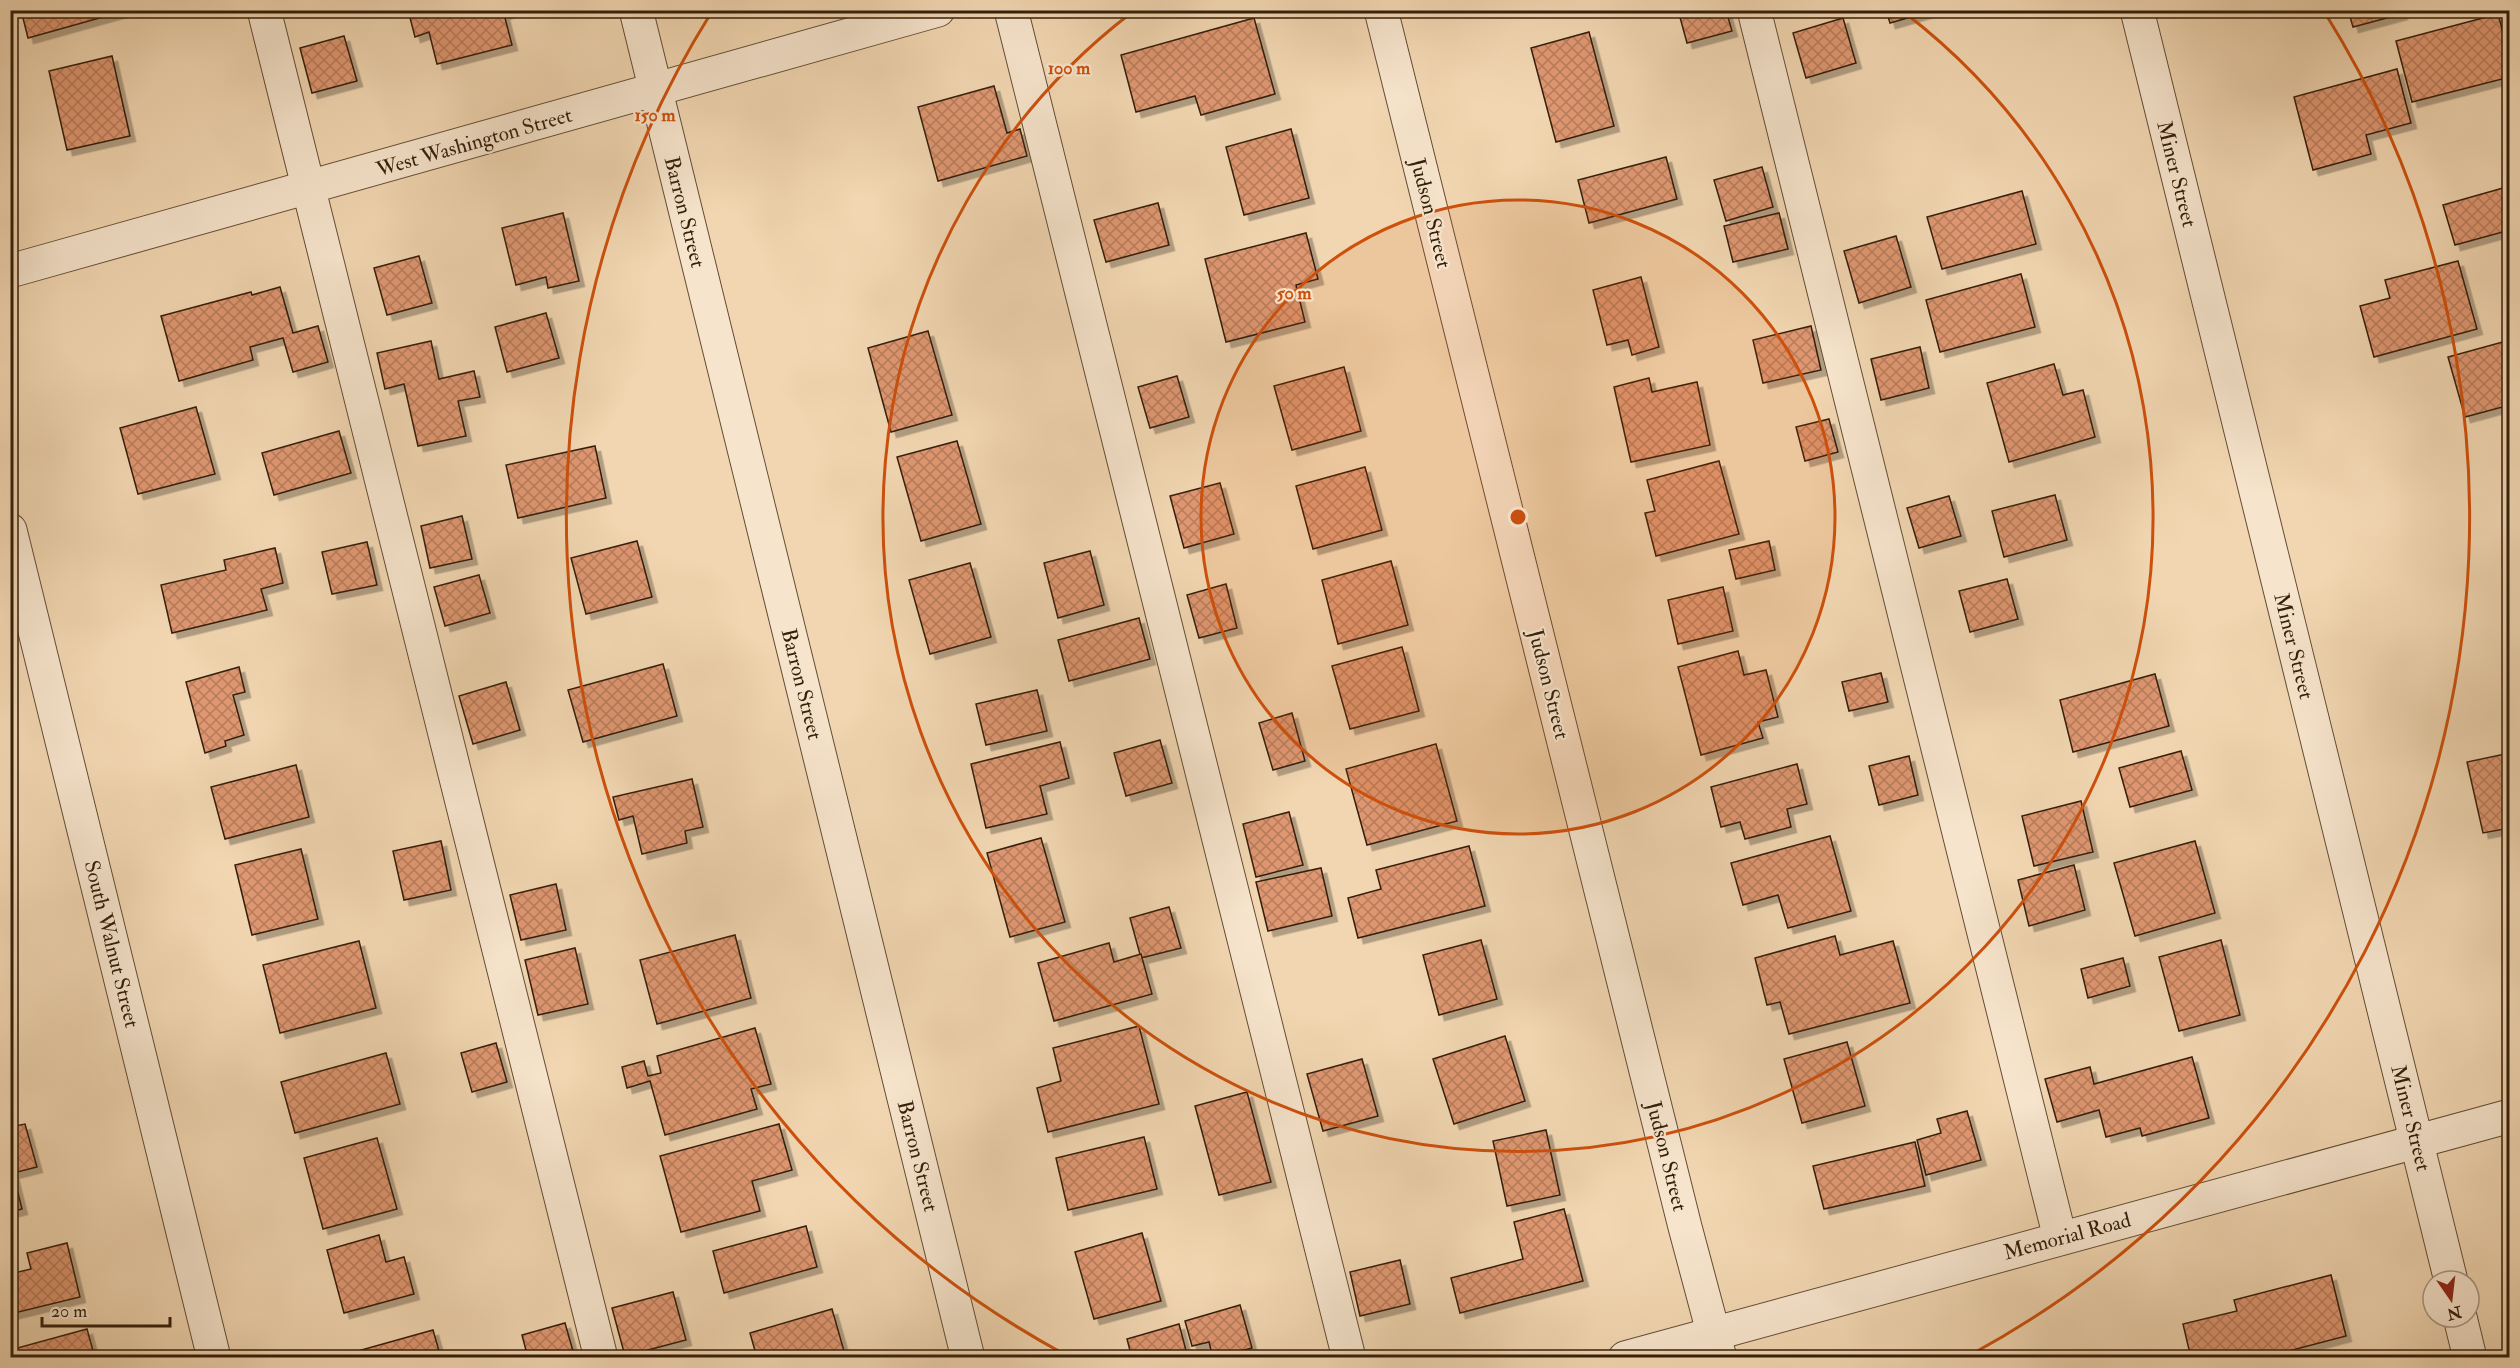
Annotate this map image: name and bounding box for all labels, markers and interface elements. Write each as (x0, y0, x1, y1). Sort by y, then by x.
text: 100 m (1048, 57, 1091, 80)
street label: West Washington Street (372, 102, 575, 184)
text: 150 m (634, 104, 677, 127)
street label: Miner Street (2150, 118, 2203, 230)
street label: Barron Street (658, 154, 711, 271)
street label: Judson Street (1404, 154, 1457, 271)
text: 50 m (1277, 282, 1312, 305)
centre of rings (1508, 507, 1528, 527)
street label: Miner Street (2267, 590, 2320, 702)
street label: Judson Street (1522, 625, 1575, 742)
street label: Barron Street (775, 626, 828, 743)
street label: South Walnut Street (78, 858, 145, 1031)
street label: Miner Street (2384, 1062, 2437, 1174)
street label: Judson Street (1640, 1097, 1693, 1214)
street label: Barron Street (891, 1098, 944, 1215)
street label: Memorial Road (2000, 1206, 2134, 1266)
north arrow (2421, 1269, 2481, 1329)
scale bar (42, 1290, 170, 1328)
text: 20 m (51, 1300, 87, 1323)
text: N (2444, 1301, 2465, 1324)

